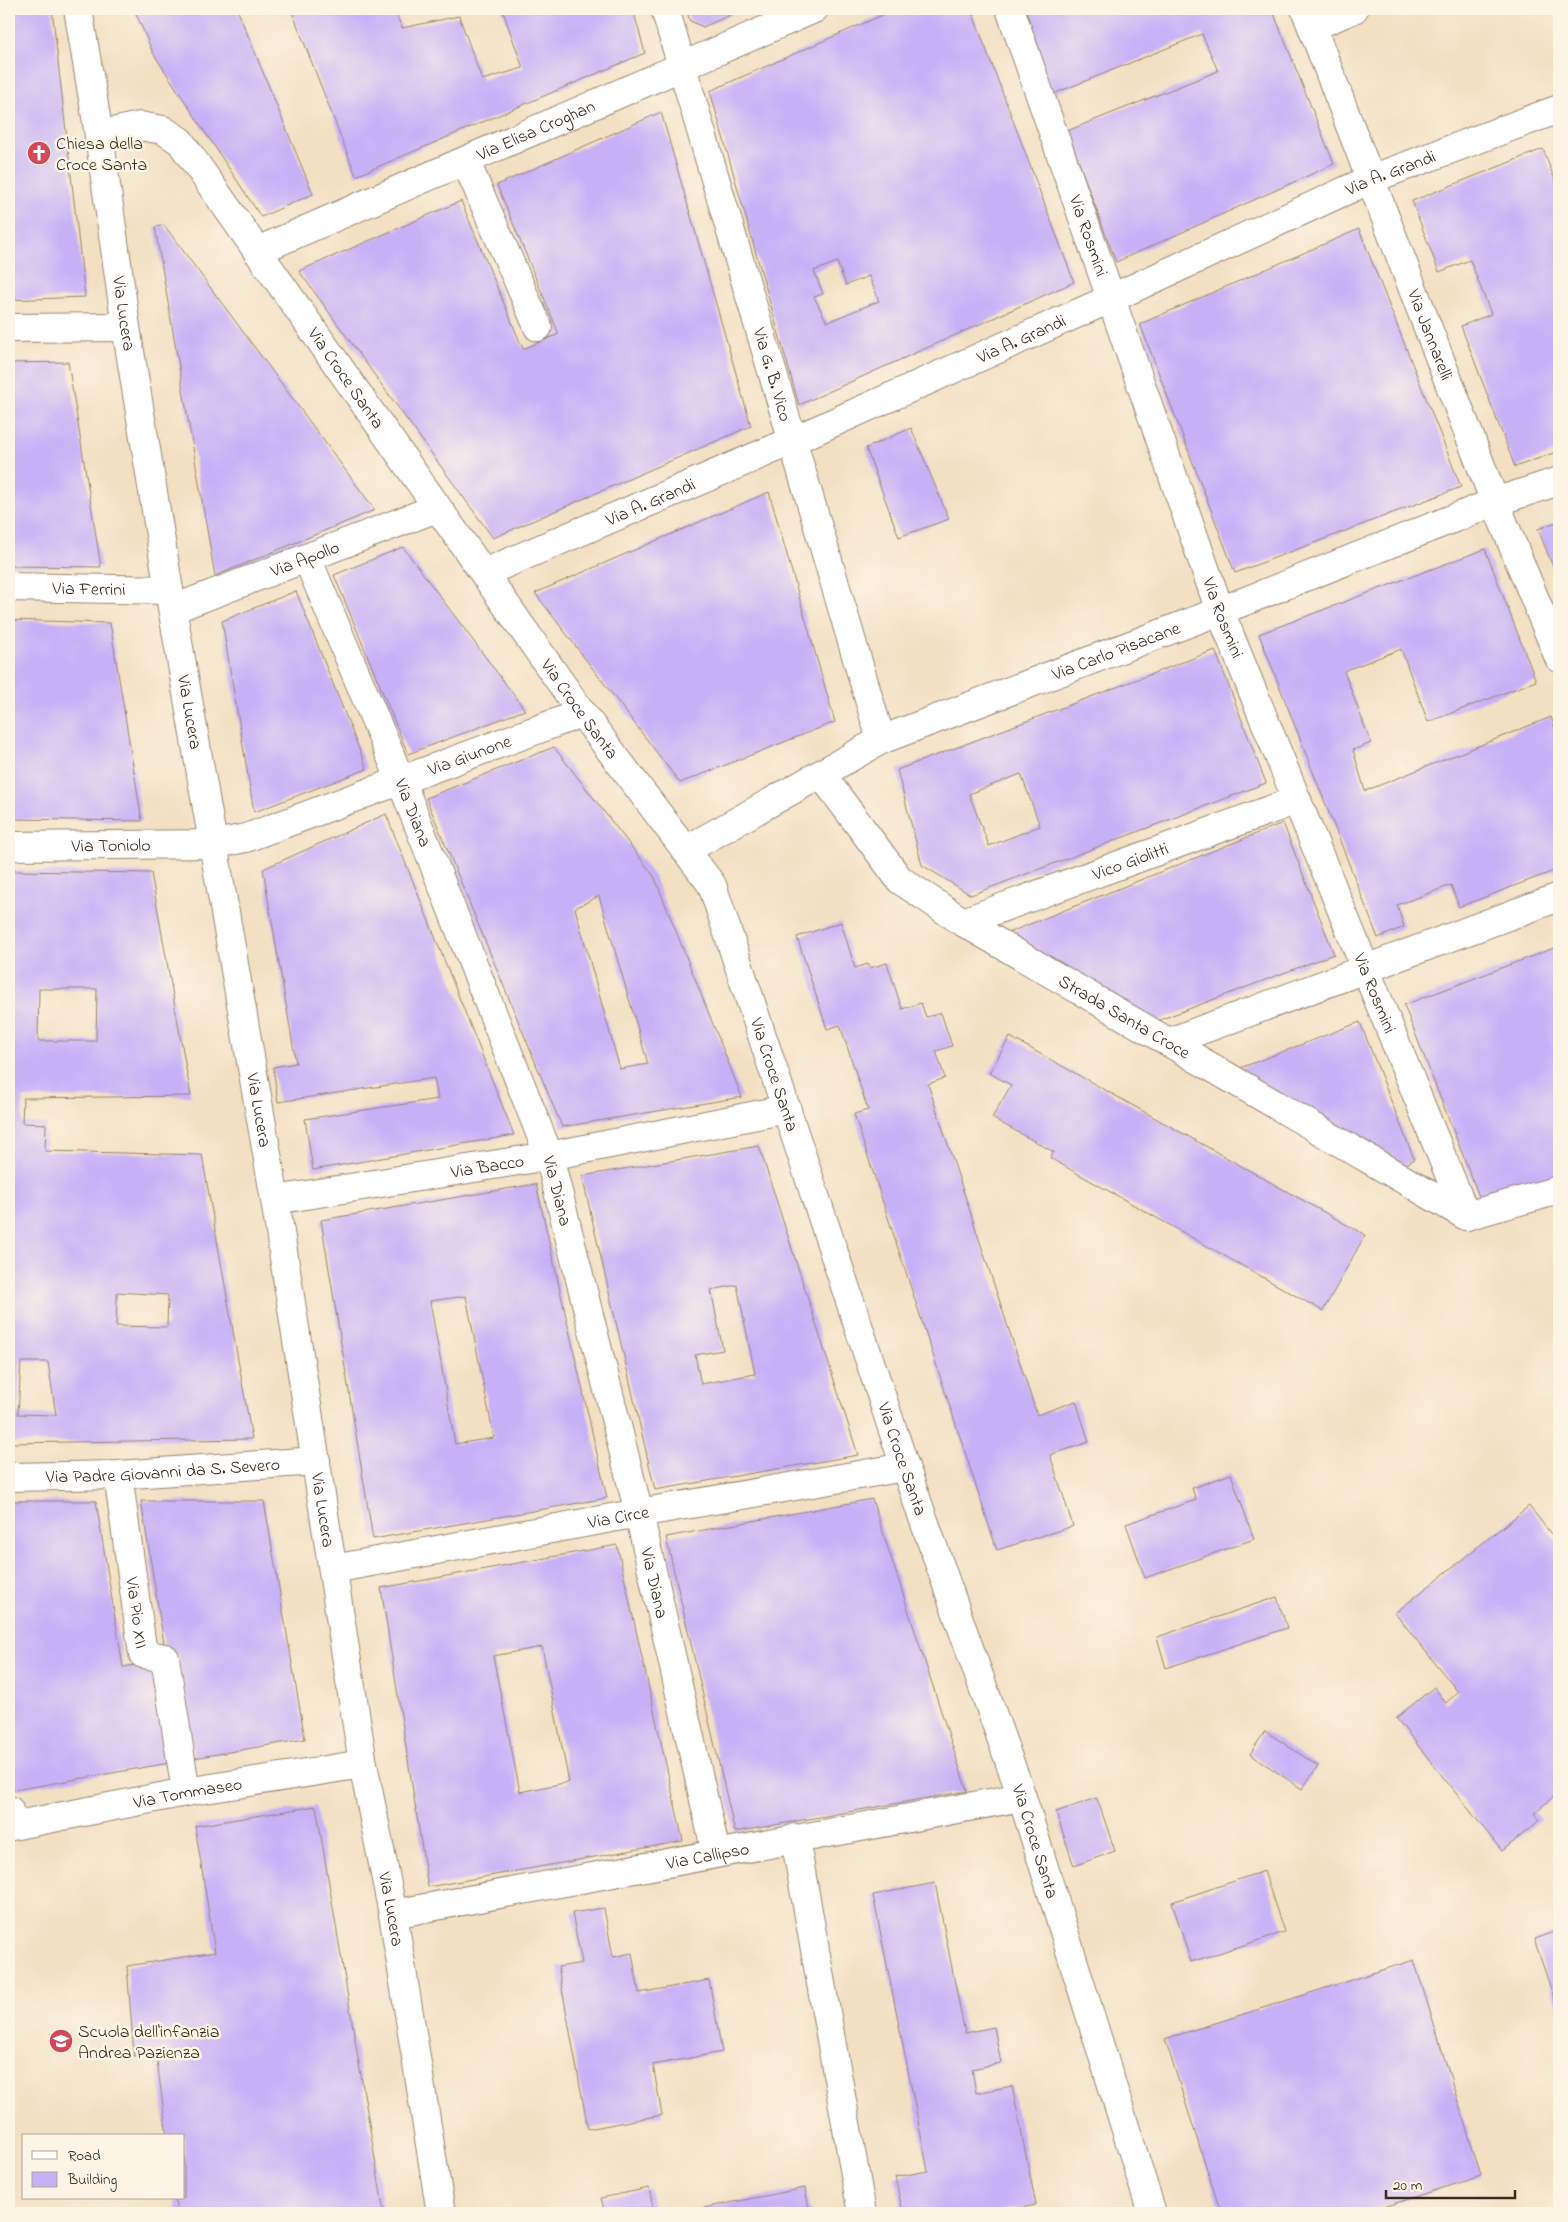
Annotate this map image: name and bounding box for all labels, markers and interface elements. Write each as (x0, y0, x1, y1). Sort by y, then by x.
street label: Via Elisa Croghan (472, 94, 600, 169)
place label: Chiesa della Croce Santa (56, 132, 147, 179)
church icon: Chiesa della Croce Santa (26, 140, 52, 166)
street label: Via A. Grandi (1341, 145, 1440, 204)
street label: Via Rosmini (1061, 191, 1113, 281)
street label: Via Lucera (104, 274, 141, 353)
street label: Via Jannarelli (1399, 285, 1458, 385)
street label: Via A. Grandi (972, 309, 1071, 372)
street label: Via Croce Santa (300, 322, 389, 435)
street label: Via G. B. Vico (745, 324, 797, 425)
street label: Via A. Grandi (601, 473, 700, 535)
street label: Via Apollo (266, 535, 344, 586)
street label: Via Rosmini (1194, 573, 1249, 663)
street label: Via Ferrini (51, 577, 126, 604)
street label: Via Carlo Pisacane (1048, 616, 1185, 689)
street label: Via Croce Santa (532, 654, 624, 765)
street label: Via Lucera (169, 672, 207, 752)
street label: Via Giunone (424, 729, 516, 784)
street label: Via Diana (386, 774, 437, 851)
street label: Via Toniolo (70, 834, 151, 860)
street label: Vico Giolitti (1088, 837, 1173, 889)
street label: Via Rosmini (1345, 949, 1401, 1038)
street label: Strada Santa Croce (1053, 969, 1195, 1067)
street label: Via Croce Santa (742, 1014, 804, 1135)
street label: Via Lucera (238, 1070, 277, 1150)
street label: Via Bacco (448, 1149, 526, 1187)
street label: Via Diana (534, 1152, 577, 1229)
street label: Via Croce Santa (869, 1398, 932, 1520)
street label: Via Padre Giovanni da S. Severo (44, 1453, 281, 1491)
street label: Via Lucera (303, 1470, 340, 1549)
street label: Via Circe (585, 1500, 652, 1537)
street label: Via Diana (632, 1545, 673, 1621)
street label: Via Pio XII (117, 1574, 153, 1650)
street label: Via Tommaseo (130, 1772, 244, 1817)
street label: Via Croce Santa (1003, 1780, 1064, 1902)
street label: Via Callipso (663, 1837, 752, 1878)
street label: Via Lucera (370, 1869, 409, 1949)
place label: Scuola dell'infanzia Andrea Pazienza (78, 2020, 220, 2067)
school or university icon: Scuola dell'infanzia Andrea Pazienza (48, 2028, 74, 2054)
legend (22, 2134, 185, 2200)
text: Road (68, 2145, 101, 2167)
scale bar (1386, 2167, 1514, 2199)
text: Building (67, 2169, 117, 2192)
text: 20 m (1393, 2175, 1423, 2197)

